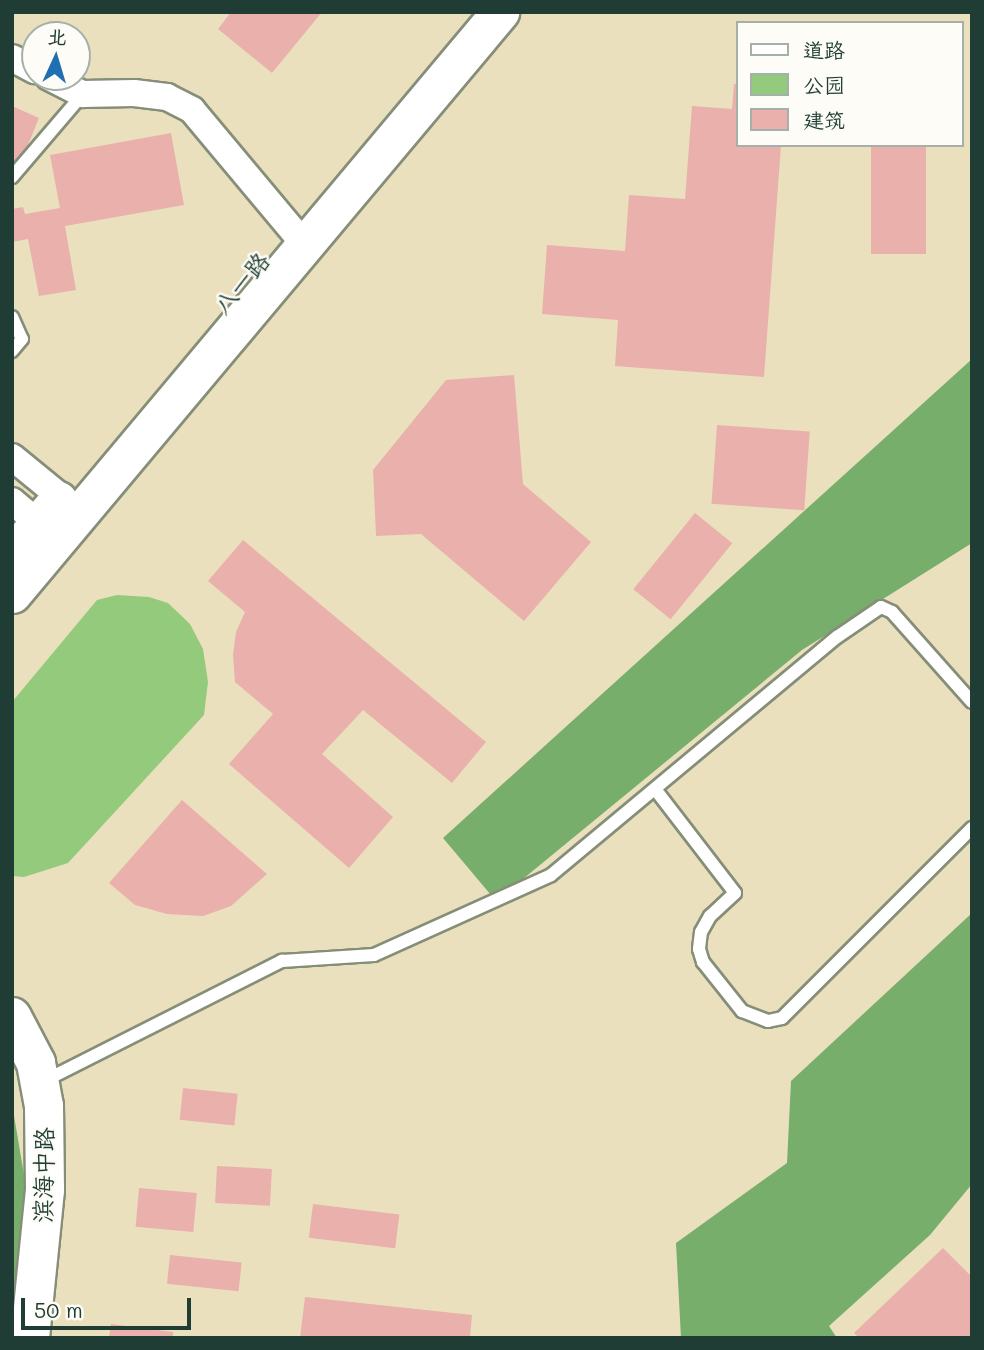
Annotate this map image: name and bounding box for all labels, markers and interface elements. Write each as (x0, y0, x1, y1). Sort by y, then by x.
north arrow (21, 21, 91, 91)
legend (736, 21, 963, 147)
text: 北 (47, 23, 68, 50)
text: 道路 (803, 36, 845, 63)
text: 公园 (803, 71, 845, 98)
text: 建筑 (803, 106, 845, 133)
street label: 八一路 (207, 246, 275, 320)
street label: 滨海中路 (28, 1127, 58, 1223)
scale bar (24, 1284, 194, 1328)
text: 50 m (34, 1296, 83, 1323)

